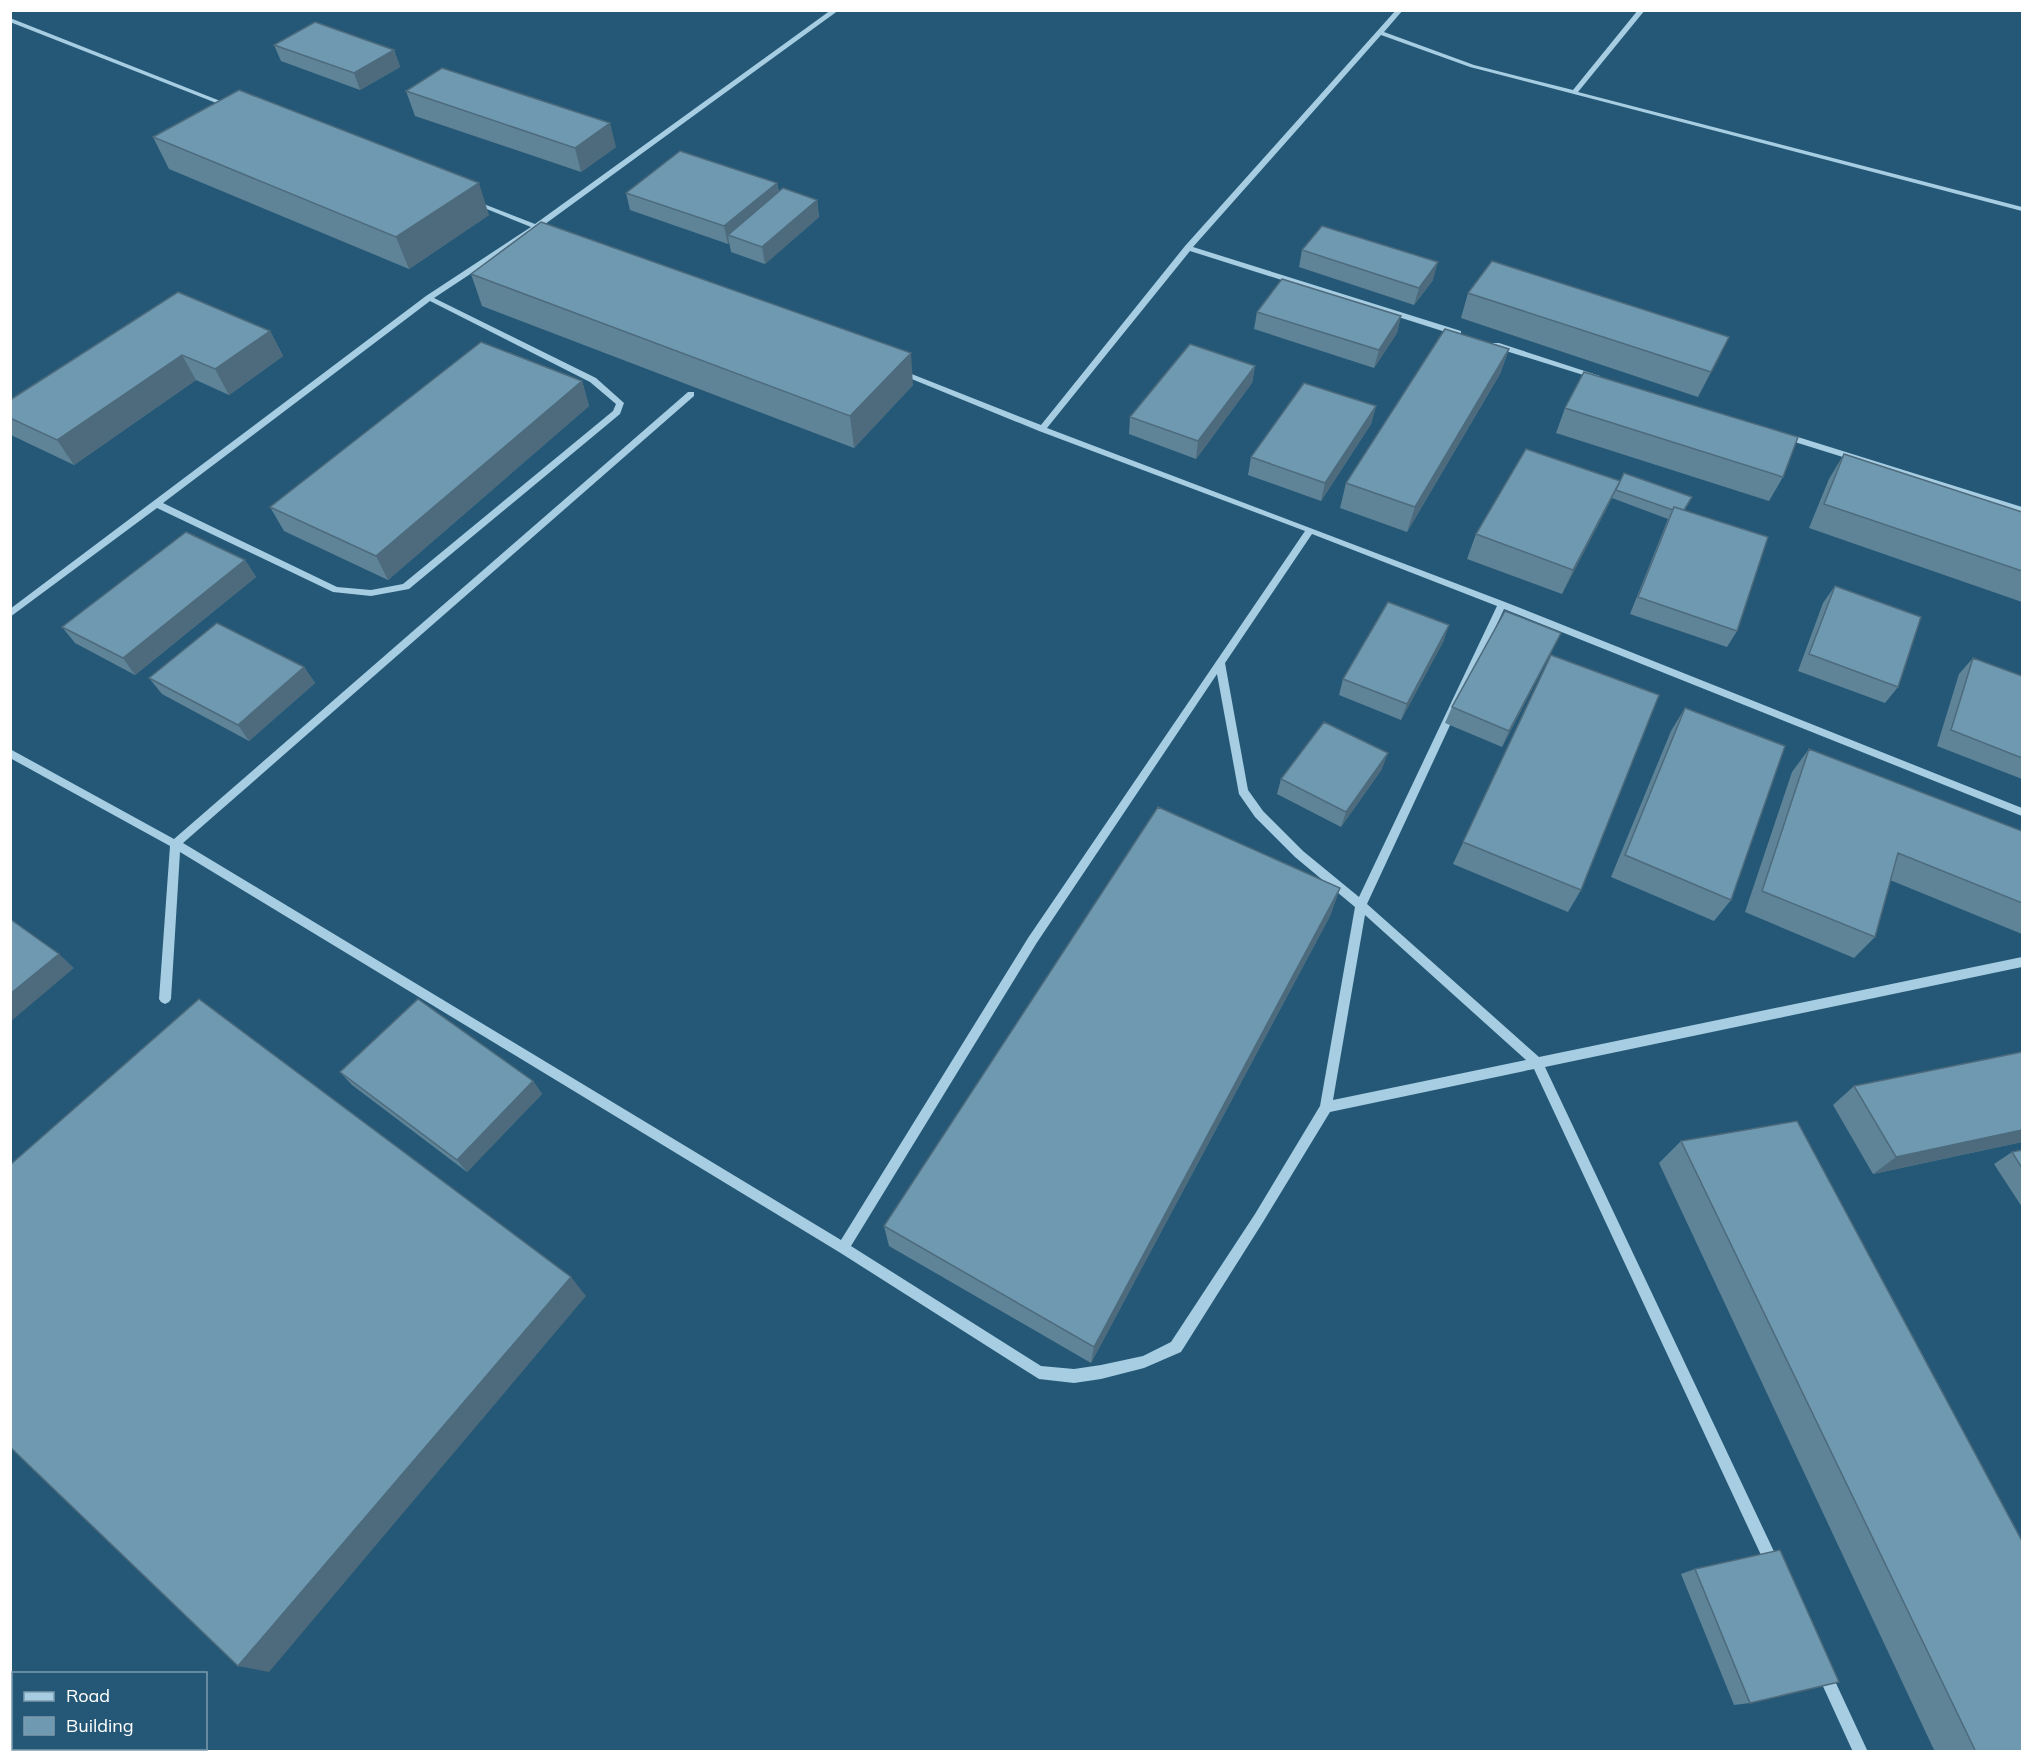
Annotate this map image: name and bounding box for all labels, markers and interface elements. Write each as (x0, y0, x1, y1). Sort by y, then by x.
legend (12, 1672, 207, 1750)
text: Road (66, 1684, 110, 1707)
text: Building (66, 1714, 134, 1737)

